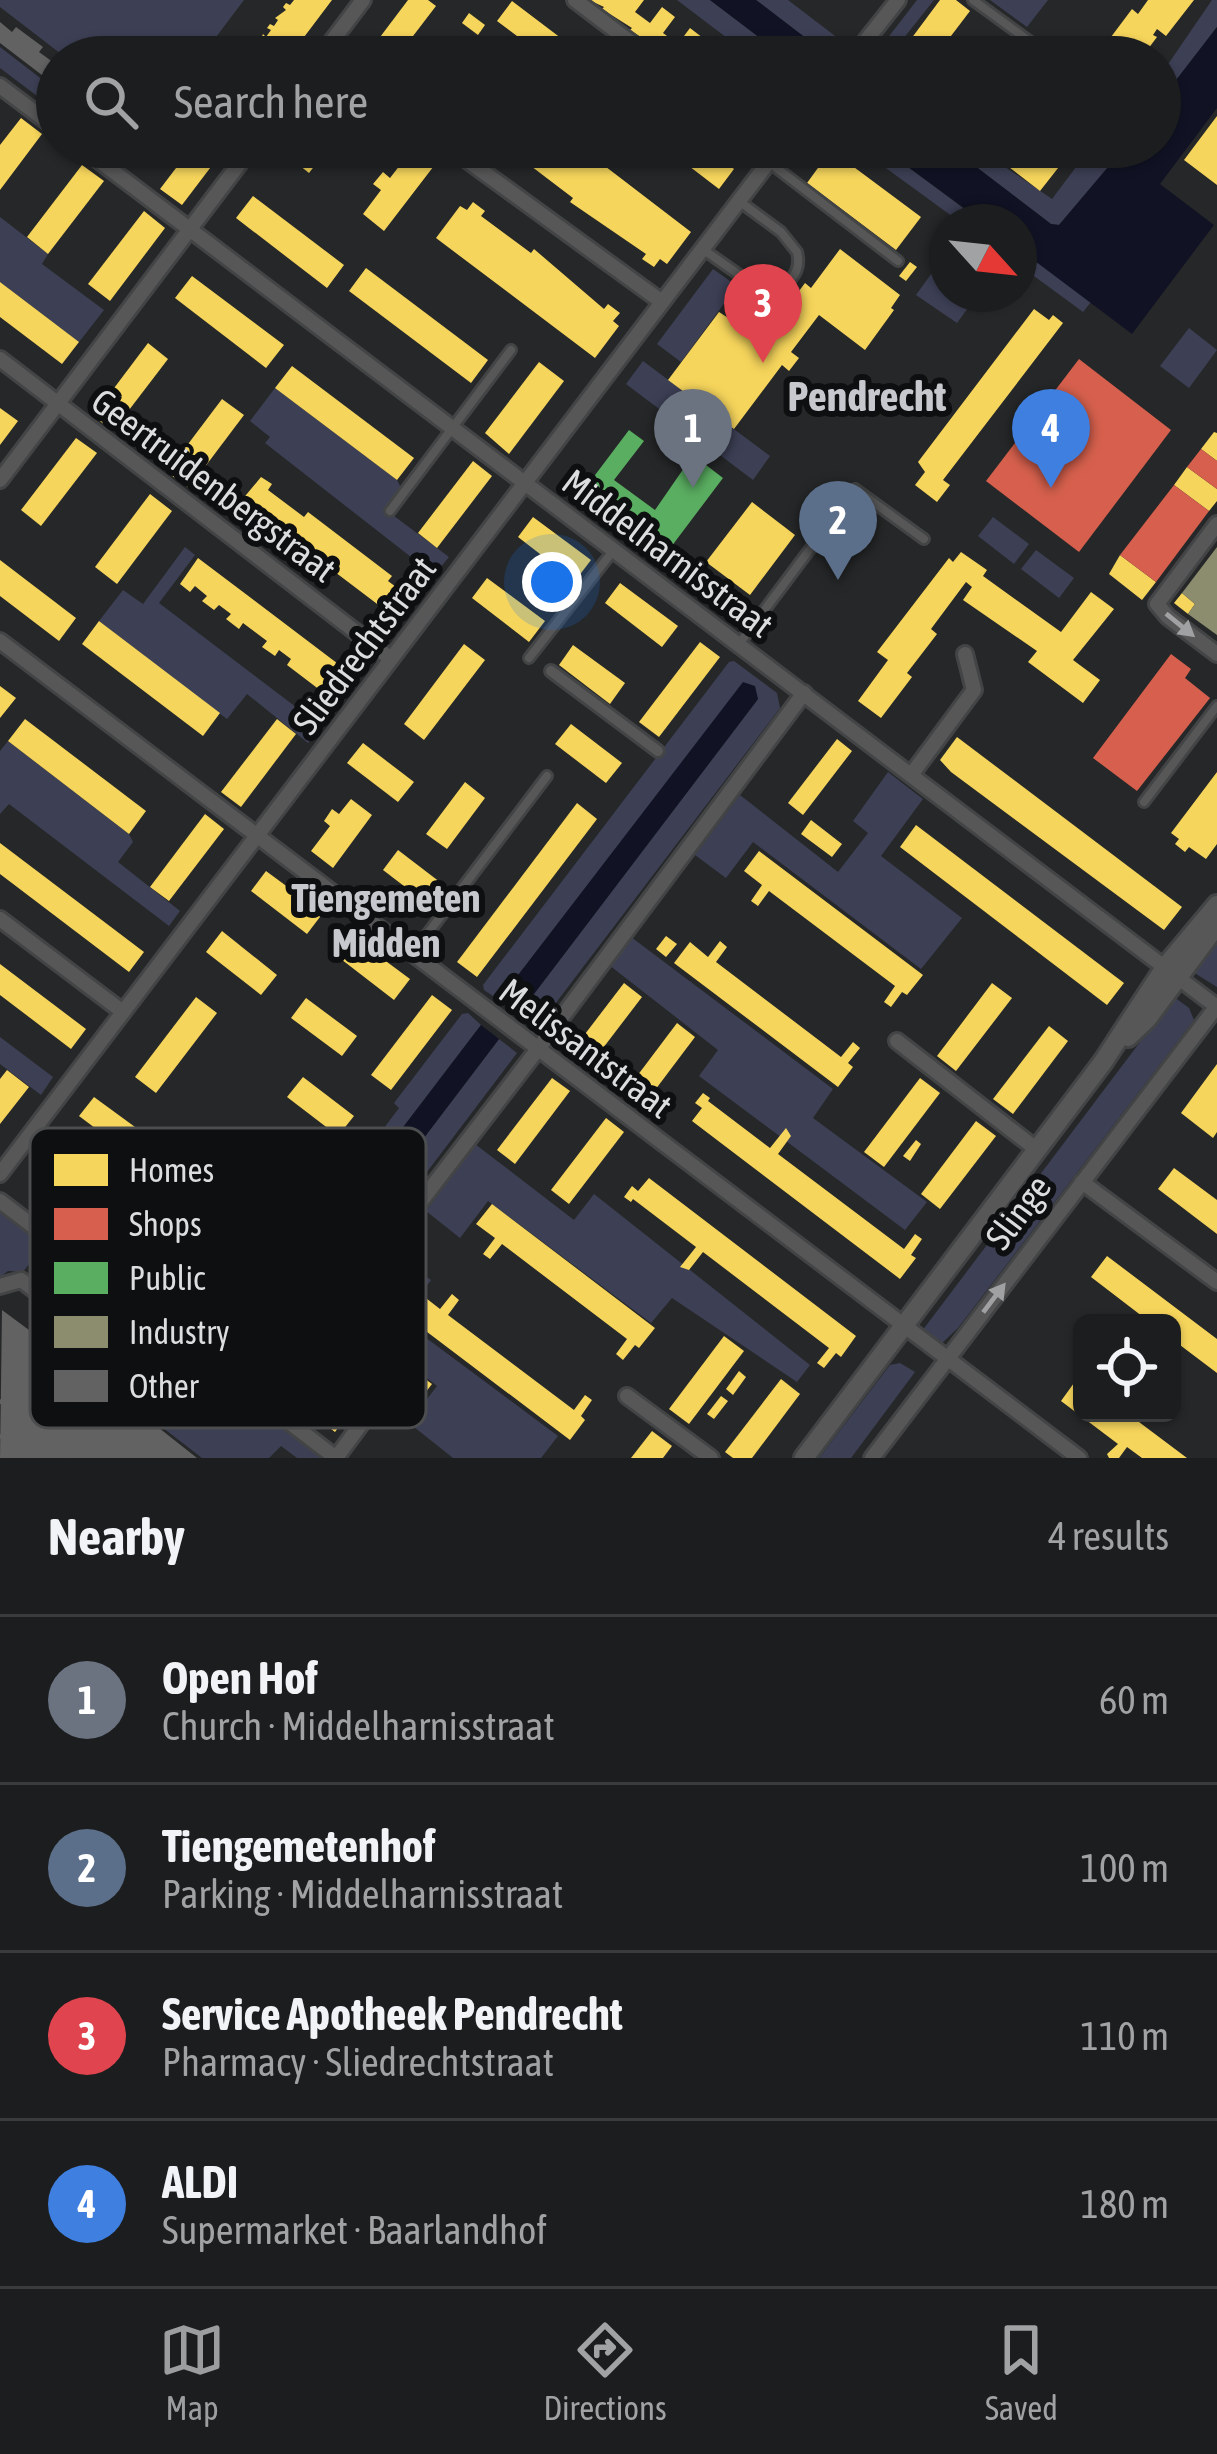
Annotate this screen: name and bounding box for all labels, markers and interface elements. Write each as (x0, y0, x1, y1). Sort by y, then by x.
search box (36, 36, 1181, 168)
icon: search (78, 69, 144, 135)
text: Search here (174, 76, 368, 128)
north arrow (929, 204, 1037, 312)
pin: 3 (724, 264, 802, 363)
district label: Pendrecht (788, 372, 946, 420)
street label: Geertruidenbergstraat (84, 380, 344, 590)
pin: 1 (654, 389, 732, 488)
pin: 4 (1012, 389, 1090, 488)
street label: Middelharnisstraat (555, 460, 781, 646)
pin: 2 (799, 481, 877, 580)
street label: Sliedrechtstraat (284, 548, 444, 742)
your location (522, 552, 582, 612)
one-way arrow (1164, 612, 1195, 637)
district label: Tiengemeten Midden (292, 876, 480, 965)
street label: Melissantstraat (491, 970, 681, 1126)
legend (30, 1128, 426, 1428)
text: Homes (129, 1151, 214, 1189)
street label: Slinge (977, 1167, 1059, 1257)
text: Shops (129, 1205, 202, 1243)
text: Public (129, 1259, 206, 1297)
one-way arrow (982, 1283, 1006, 1314)
text: Industry (129, 1313, 230, 1351)
map controls (1073, 1314, 1181, 1422)
button: locate (1073, 1314, 1181, 1422)
text: Other (129, 1367, 200, 1405)
text: Nearby (48, 1507, 185, 1566)
text: 4 results (1048, 1514, 1169, 1558)
text: Open Hof (162, 1652, 318, 1704)
text: 1 (78, 1678, 96, 1722)
text: 60 m (1099, 1678, 1169, 1722)
text: Church · Middelharnisstraat (162, 1704, 555, 1748)
text: Tiengemetenhof (162, 1820, 435, 1872)
text: 2 (78, 1846, 96, 1890)
text: 100 m (1081, 1846, 1169, 1890)
text: Parking · Middelharnisstraat (162, 1872, 563, 1916)
text: Service Apotheek Pendrecht (162, 1988, 623, 2040)
text: 3 (78, 2014, 96, 2058)
text: 110 m (1081, 2014, 1169, 2058)
text: Pharmacy · Sliedrechtstraat (162, 2040, 554, 2084)
text: ALDI (162, 2156, 238, 2208)
text: 4 (78, 2182, 96, 2226)
text: 180 m (1081, 2182, 1169, 2226)
text: Supermarket · Baarlandhof (162, 2208, 547, 2252)
tab: Map (159, 2317, 225, 2427)
tab: Directions (543, 2317, 667, 2427)
tab: Saved (985, 2317, 1058, 2427)

